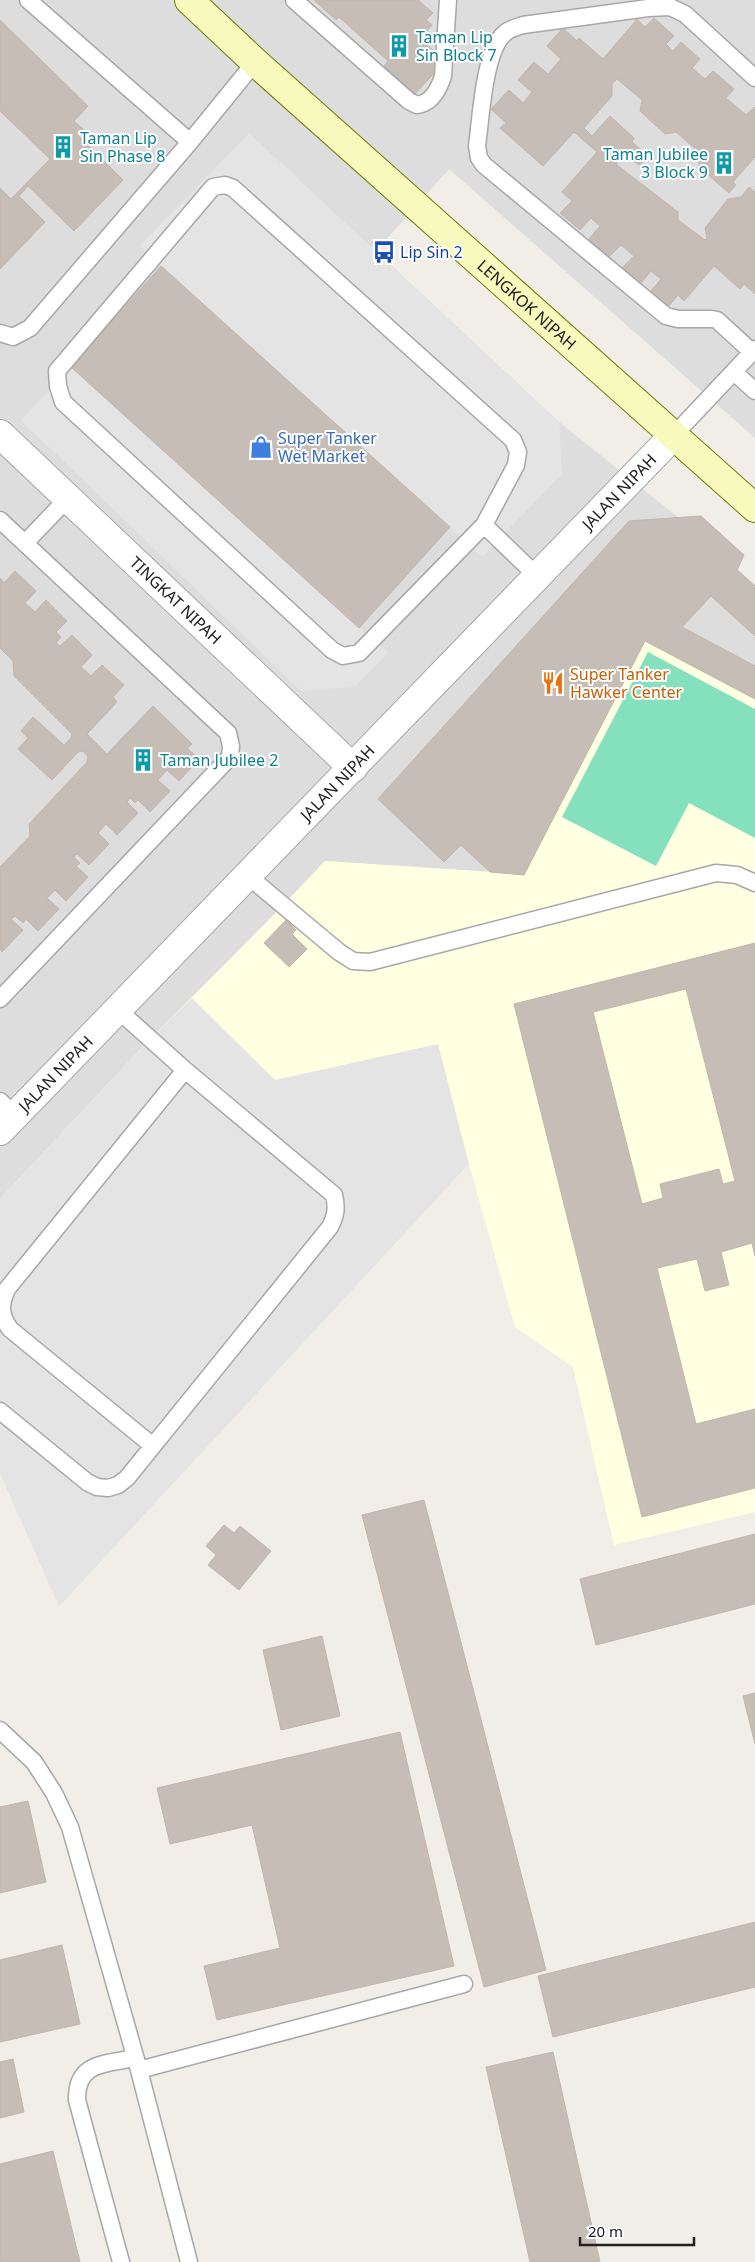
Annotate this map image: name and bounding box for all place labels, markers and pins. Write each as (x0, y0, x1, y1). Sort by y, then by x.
place label: Taman Lip Sin Block 7 (416, 26, 497, 66)
building icon: Taman Lip Sin Block 7 (386, 33, 412, 59)
place label: Taman Lip Sin Phase 8 (80, 127, 166, 167)
building icon: Taman Lip Sin Phase 8 (50, 134, 76, 160)
place label: Taman Jubilee 3 Block 9 (603, 143, 708, 183)
building icon: Taman Jubilee 3 Block 9 (711, 150, 737, 176)
bus stop icon: Lip Sin 2 (371, 239, 397, 265)
place label: Lip Sin 2 (400, 241, 463, 263)
place label: Super Tanker Wet Market (278, 427, 377, 467)
shop icon: Super Tanker Wet Market (248, 434, 274, 460)
place label: Super Tanker Hawker Center (570, 663, 683, 703)
restaurant icon: Super Tanker Hawker Center (540, 670, 566, 696)
building icon: Taman Jubilee 2 (130, 747, 156, 773)
place label: Taman Jubilee 2 (160, 749, 278, 771)

